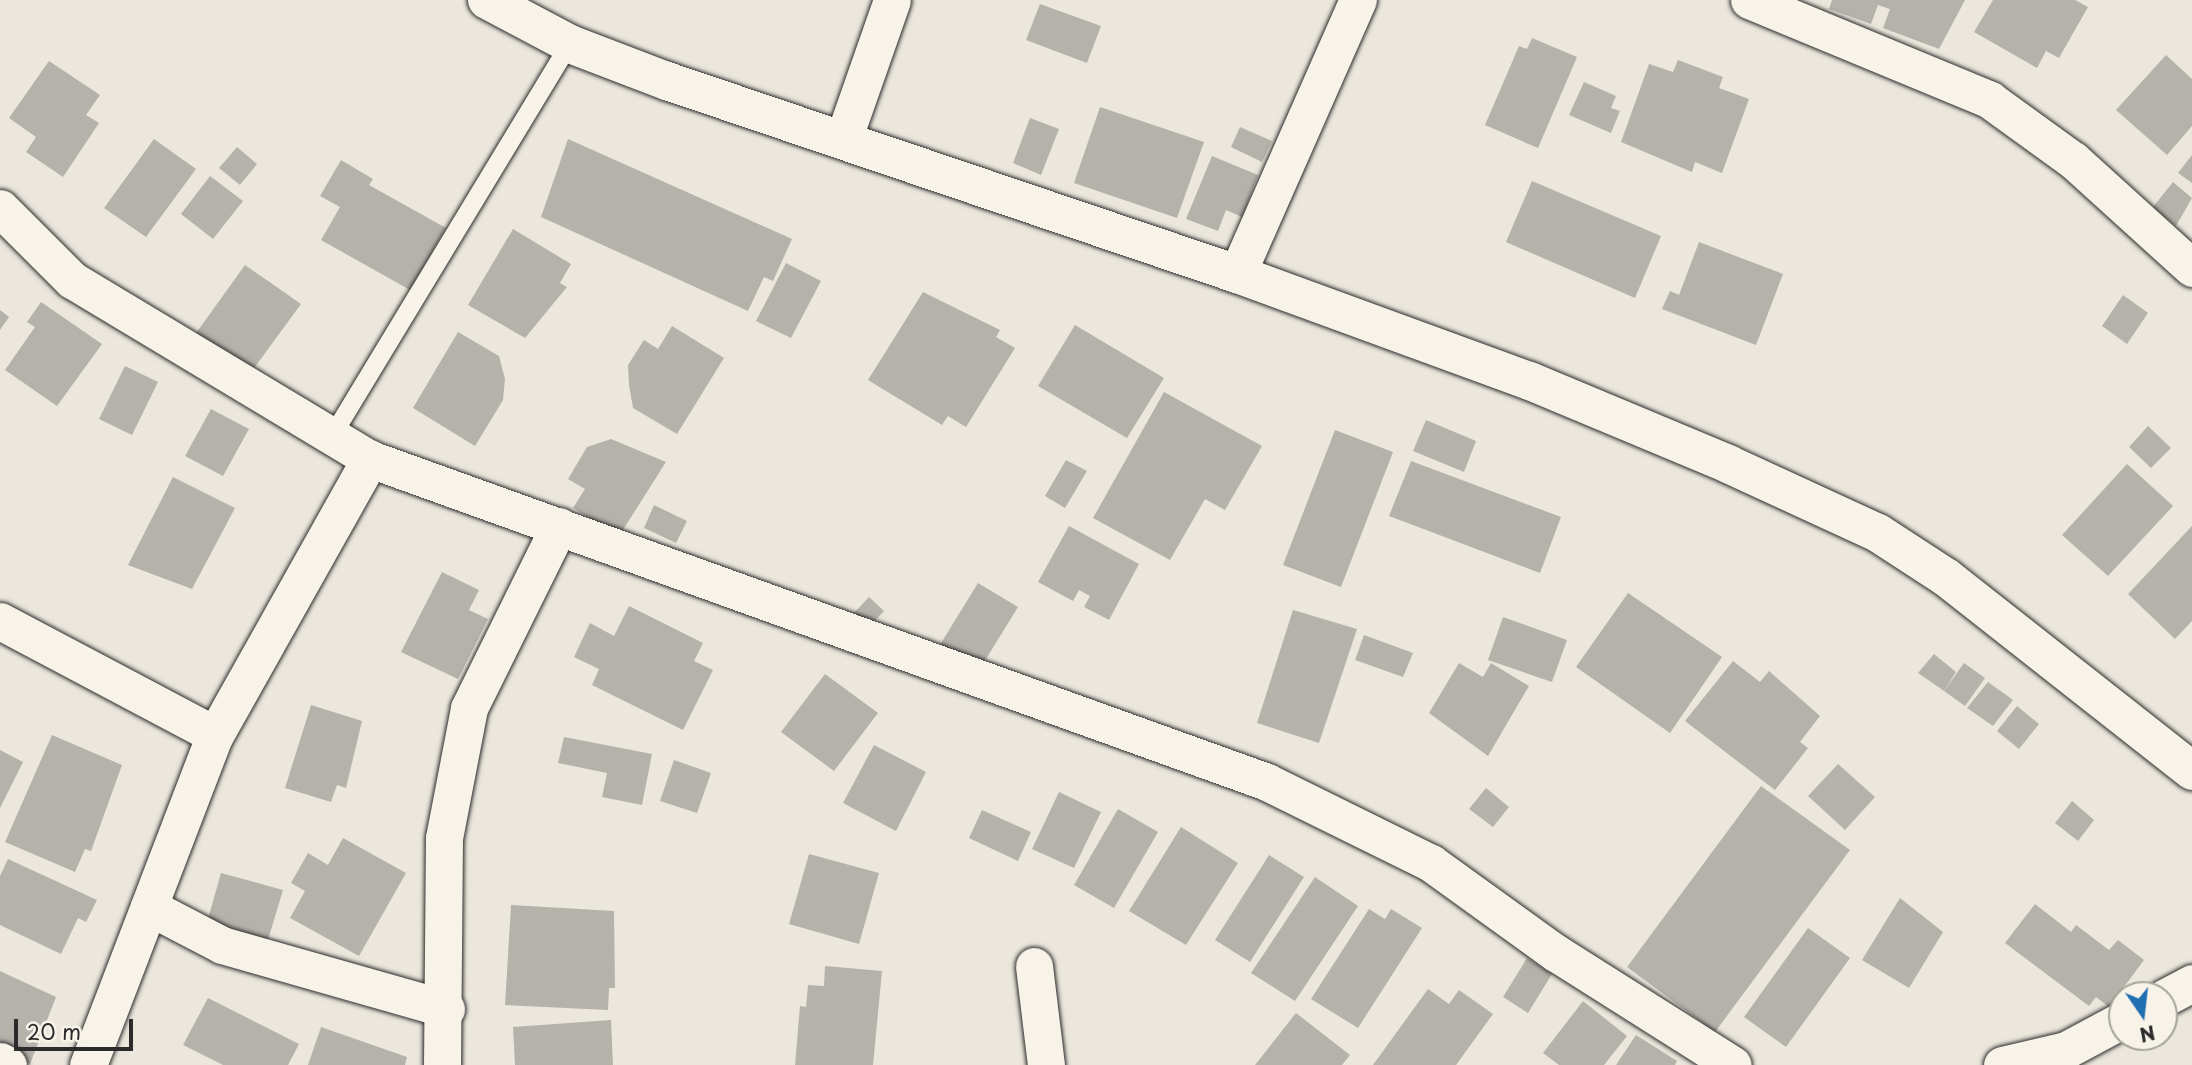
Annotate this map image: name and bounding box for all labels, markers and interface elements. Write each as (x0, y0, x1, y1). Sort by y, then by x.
north arrow (2108, 981, 2178, 1051)
scale bar (18, 1006, 136, 1050)
text: 20 m (27, 1015, 81, 1047)
text: N (2137, 1019, 2158, 1050)

